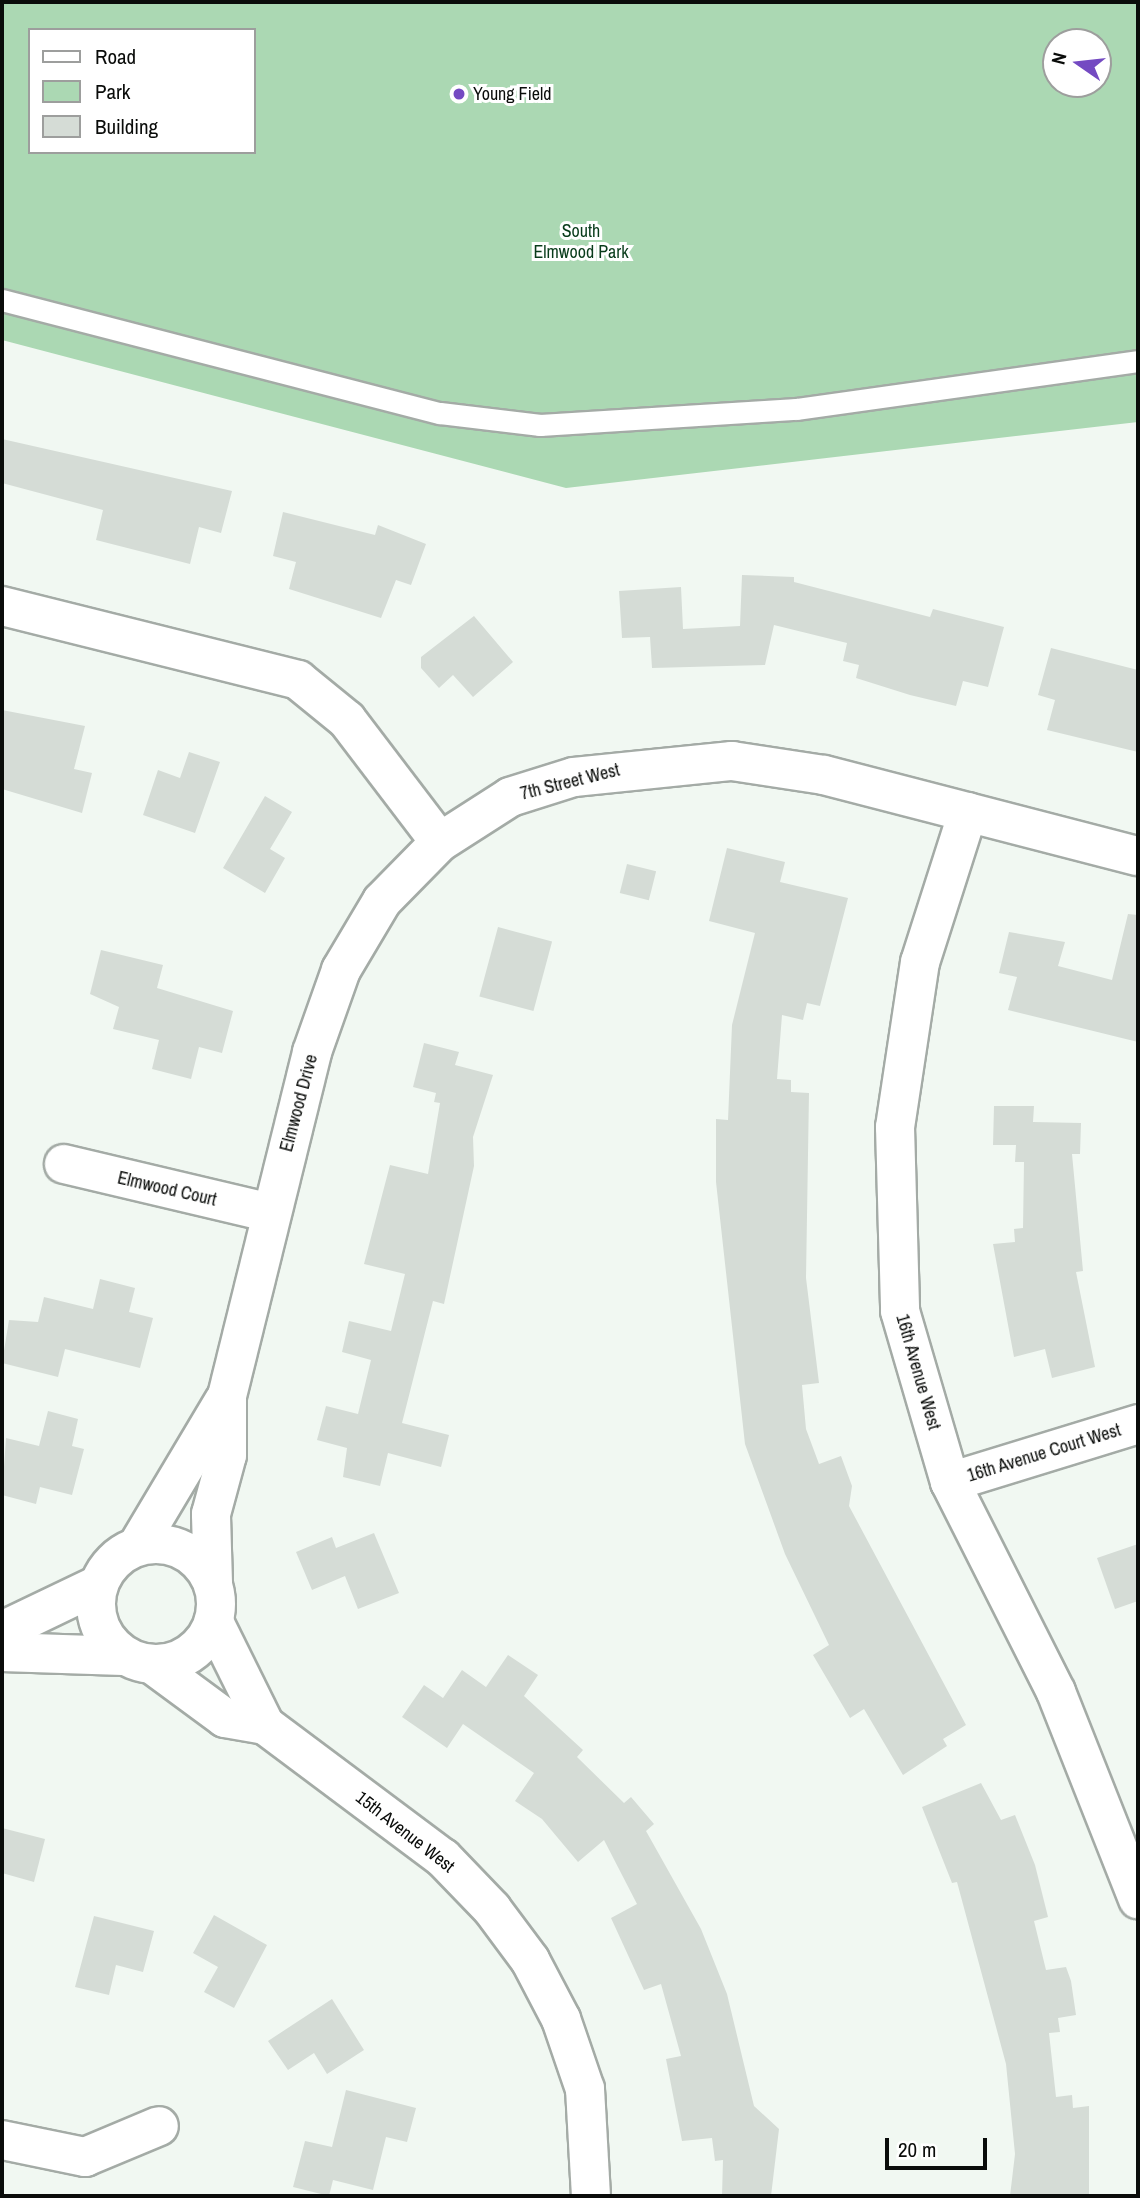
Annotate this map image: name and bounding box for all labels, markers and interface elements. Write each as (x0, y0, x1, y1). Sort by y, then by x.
legend (28, 28, 256, 154)
north arrow (1042, 28, 1112, 98)
text: Road (95, 42, 136, 71)
text: N (1045, 50, 1073, 67)
text: Park (95, 77, 130, 106)
place label: Young Field (473, 83, 551, 105)
marker: Young Field (451, 86, 467, 102)
text: Building (95, 112, 158, 141)
park label: South Elmwood Park (533, 221, 629, 264)
street label: 7th Street West (518, 759, 622, 805)
street label: Elmwood Drive (276, 1052, 322, 1154)
street label: Elmwood Court (115, 1167, 219, 1211)
street label: 16th Avenue West (891, 1311, 945, 1433)
street label: 16th Avenue Court West (964, 1419, 1124, 1487)
street label: 15th Avenue West (351, 1787, 459, 1877)
scale bar (888, 2124, 990, 2168)
text: 20 m (898, 2135, 936, 2164)

